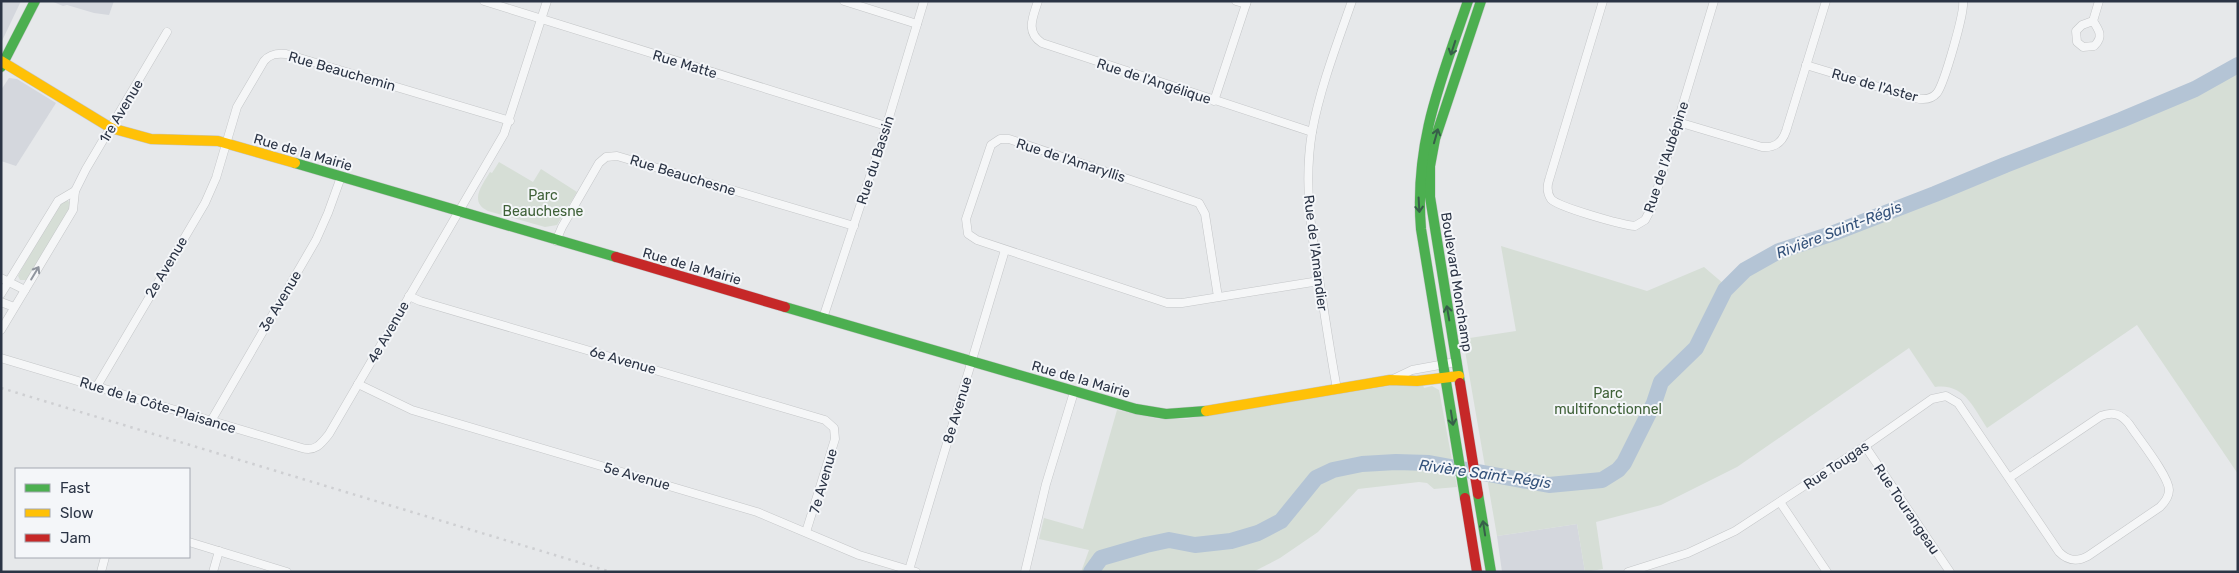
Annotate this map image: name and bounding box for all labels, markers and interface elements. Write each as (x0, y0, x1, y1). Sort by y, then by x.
one-way arrow (1447, 39, 1457, 55)
street label: Rue Matte (651, 47, 719, 82)
street label: Rue Beauchemin (286, 48, 397, 95)
street label: Rue de l'Angélique (1094, 55, 1213, 108)
street label: Rue de l'Aster (1830, 65, 1921, 106)
street label: 1re Avenue (96, 76, 147, 146)
street label: Rue de l'Aubépine (1640, 99, 1693, 215)
street label: Rue du Bassin (853, 114, 898, 207)
one-way arrow (1432, 128, 1442, 144)
street label: Rue de la Mairie (252, 130, 354, 175)
street label: Rue de l'Amaryllis (1014, 135, 1128, 186)
street label: Rue Beauchesne (628, 151, 738, 200)
park label: Parc Beauchesne (503, 187, 584, 220)
street label: Rue de l'Amandier (1300, 194, 1331, 313)
one-way arrow (1414, 197, 1423, 213)
water label: Rivière Saint-Régis (1774, 198, 1905, 262)
street label: Boulevard Monchamp (1437, 211, 1476, 353)
street label: 2e Avenue (142, 234, 191, 301)
street label: Rue de la Mairie (641, 244, 743, 289)
one-way arrow (30, 266, 40, 280)
street label: 3e Avenue (256, 267, 305, 335)
street label: 4e Avenue (364, 298, 413, 366)
one-way arrow (1443, 306, 1453, 322)
street label: 6e Avenue (588, 343, 658, 378)
street label: Rue de la Mairie (1030, 357, 1132, 402)
street label: Rue de la Côte-Plaisance (78, 374, 238, 437)
street label: 8e Avenue (939, 375, 976, 446)
park label: Parc multifonctionnel (1554, 385, 1662, 418)
one-way arrow (1447, 410, 1457, 426)
street label: Rue Tougas (1800, 437, 1872, 493)
street label: 7e Avenue (806, 446, 841, 516)
water label: Rivière Saint-Régis (1418, 456, 1553, 492)
street label: 5e Avenue (602, 459, 672, 494)
street label: Rue Tourangeau (1870, 461, 1943, 558)
legend (15, 468, 190, 558)
text: Fast (60, 479, 90, 497)
text: Slow (60, 504, 93, 522)
one-way arrow (1479, 520, 1489, 536)
text: Jam (60, 529, 91, 547)

